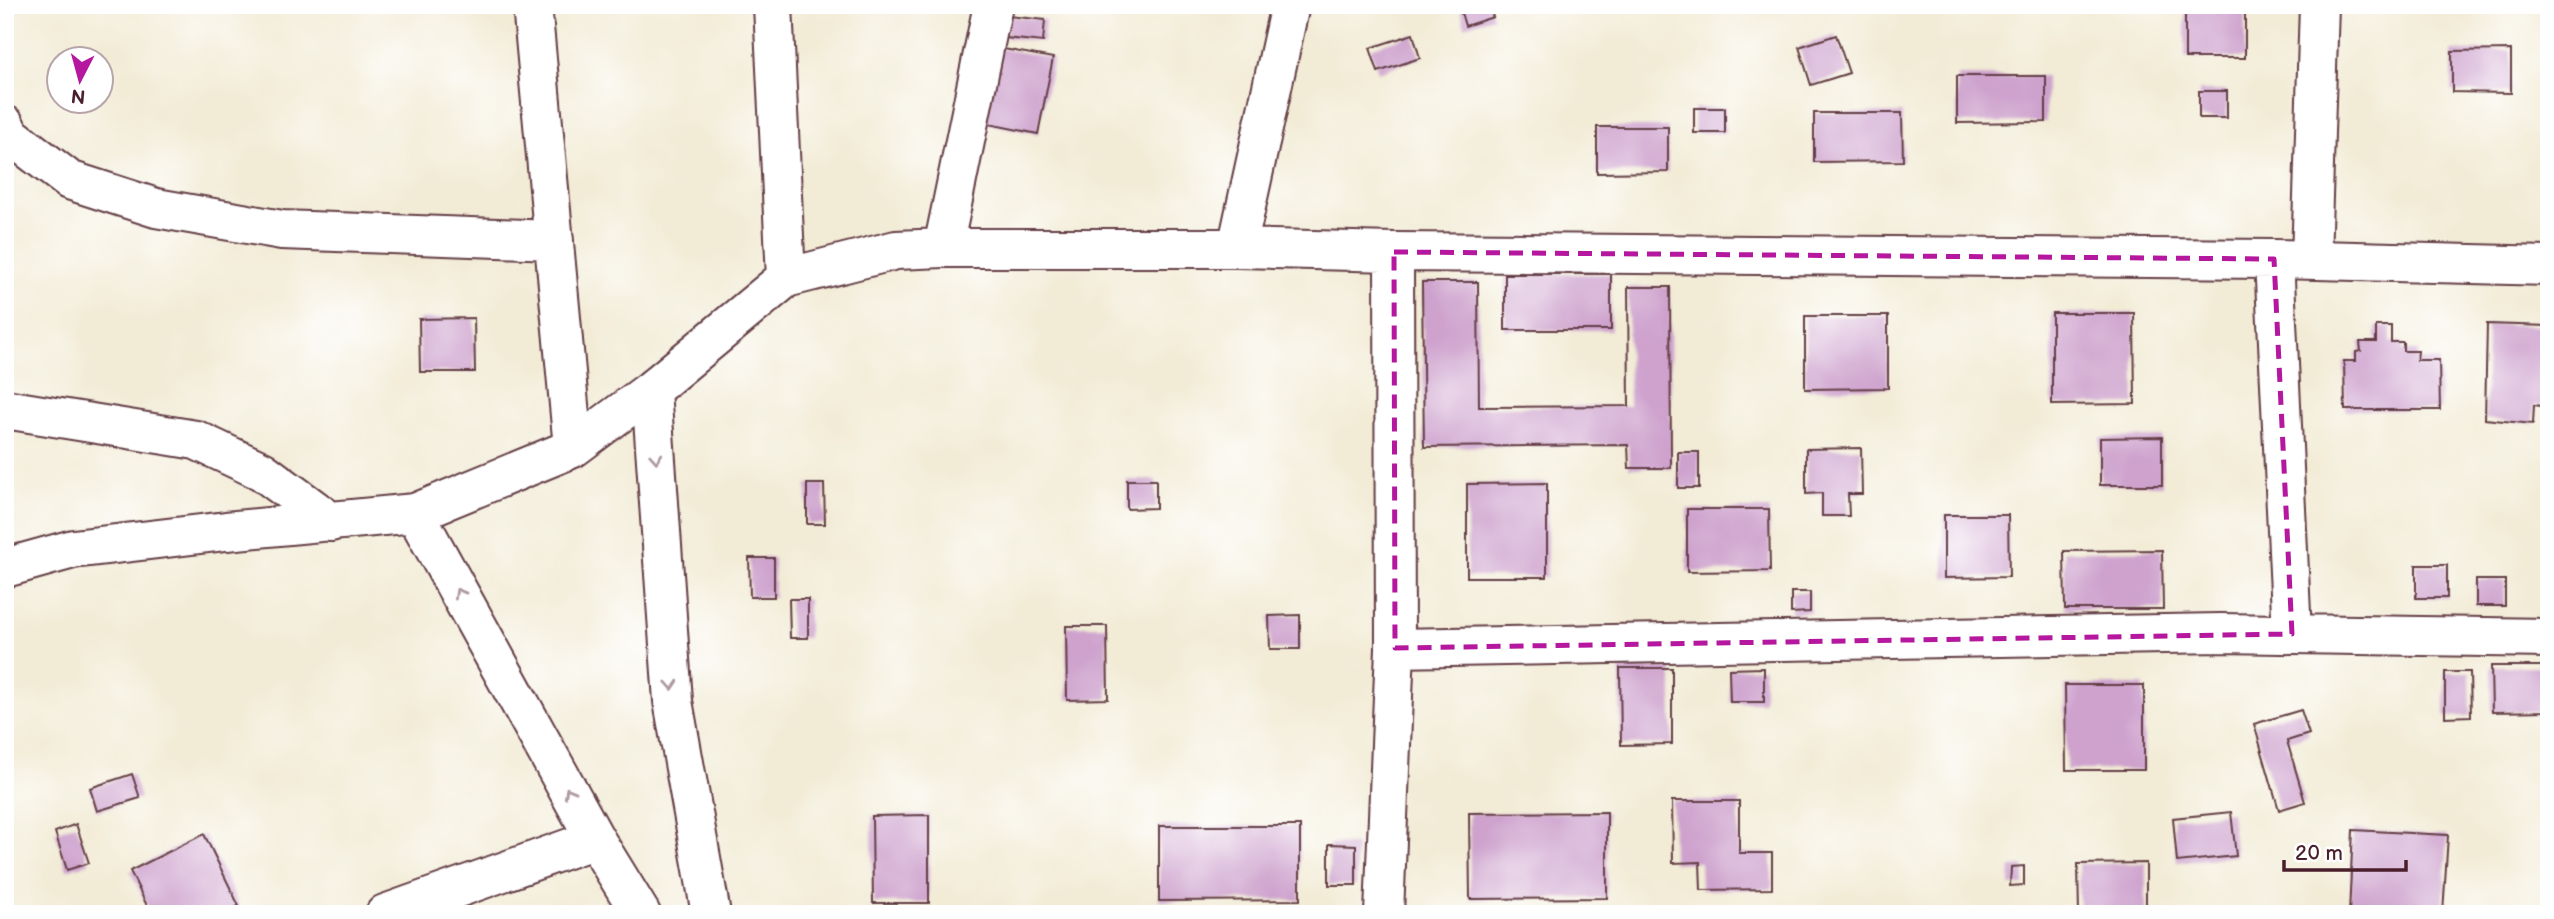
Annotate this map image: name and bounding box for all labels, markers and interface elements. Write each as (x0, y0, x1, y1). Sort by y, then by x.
north arrow (46, 46, 116, 116)
text: N (70, 83, 87, 108)
one-way arrow (648, 453, 663, 464)
one-way arrow (454, 587, 467, 600)
one-way arrow (664, 680, 679, 691)
one-way arrow (564, 787, 577, 799)
scale bar (2284, 828, 2407, 872)
text: 20 m (2295, 841, 2343, 866)

